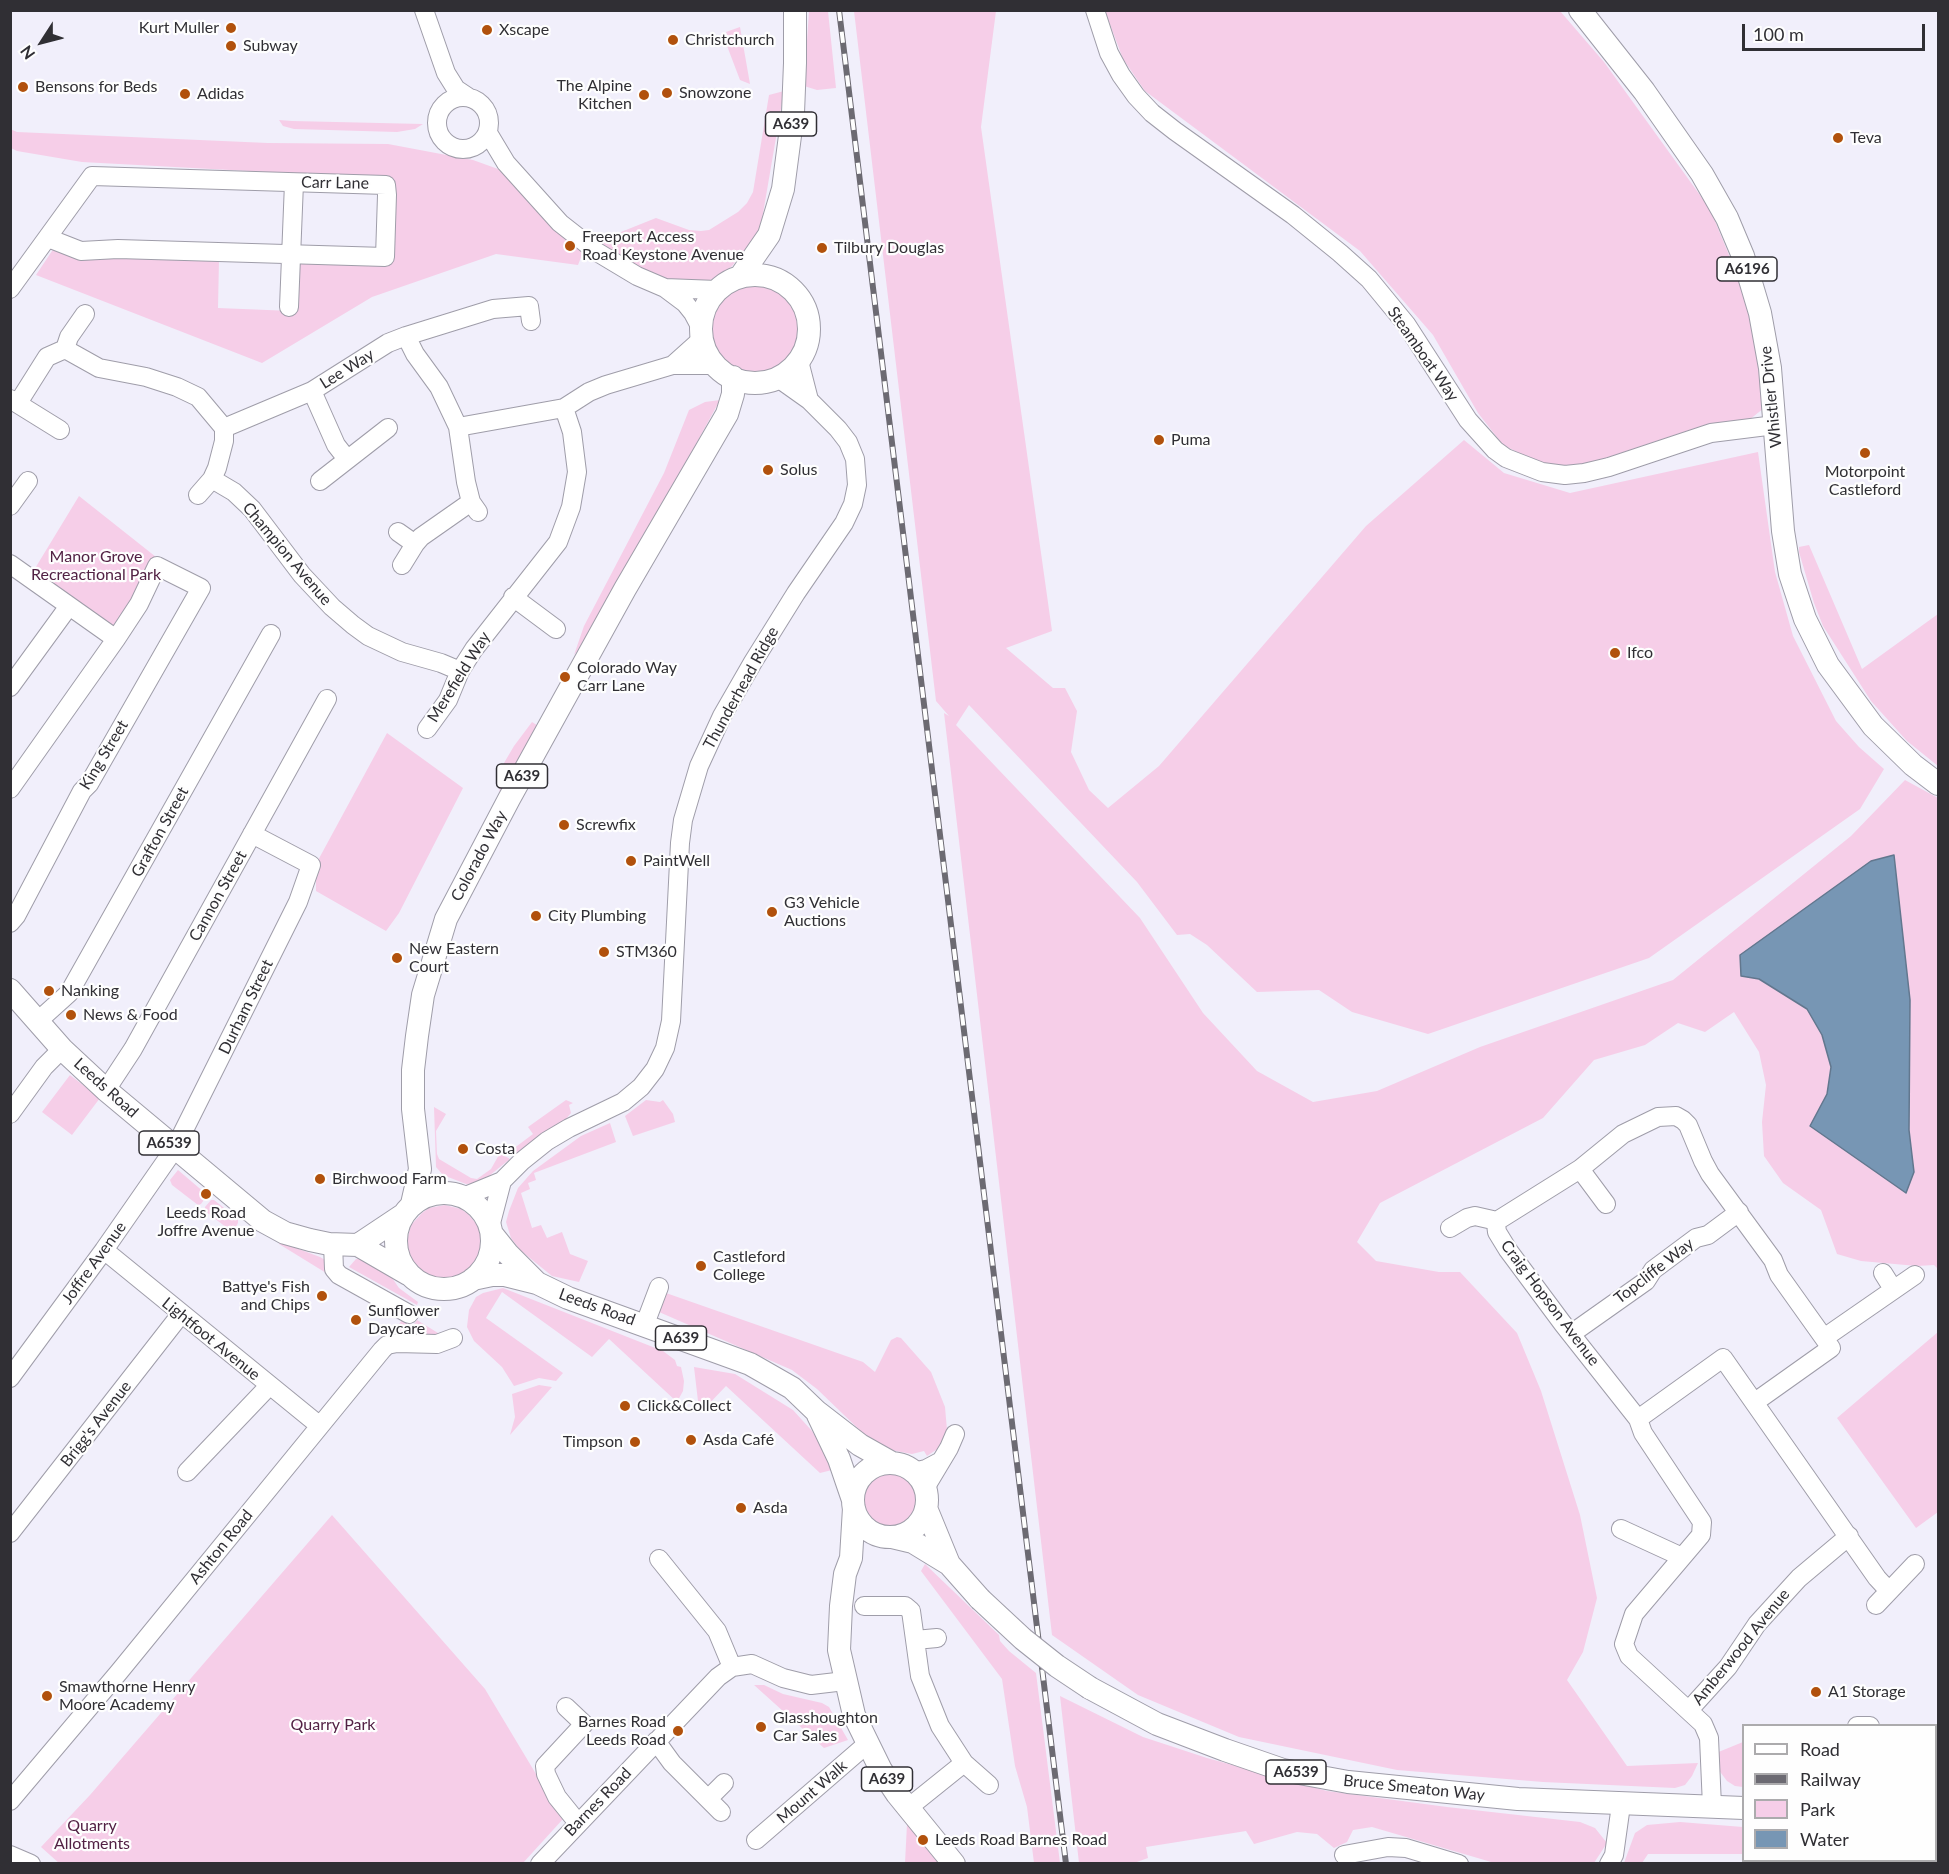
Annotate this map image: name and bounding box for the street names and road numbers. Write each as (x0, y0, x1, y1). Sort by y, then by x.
road number: A639 (766, 112, 816, 136)
street label: Carr Lane (301, 173, 369, 193)
road number: A6196 (1717, 257, 1777, 281)
street label: Steamboat Way (1383, 303, 1463, 405)
street label: Lee Way (316, 345, 378, 393)
street label: Whistler Drive (1756, 345, 1786, 449)
street label: Champion Avenue (238, 499, 336, 609)
street label: Thunderhead Ridge (699, 623, 783, 753)
street label: Merefield Way (424, 628, 494, 726)
street label: King Street (76, 717, 132, 793)
road number: A639 (496, 764, 548, 788)
street label: Grafton Street (127, 784, 193, 880)
street label: Colorado Way (447, 807, 511, 905)
street label: Cannon Street (185, 847, 251, 945)
street label: Durham Street (215, 956, 277, 1058)
street label: Leeds Road (70, 1054, 142, 1122)
road number: A6539 (139, 1131, 199, 1155)
street label: Joffre Avenue (58, 1218, 130, 1308)
street label: Topcliffe Way (1611, 1234, 1697, 1308)
street label: Craig Hopson Avenue (1496, 1236, 1604, 1370)
street label: Leeds Road (556, 1284, 638, 1330)
street label: Lightfoot Avenue (158, 1294, 264, 1384)
road number: A639 (656, 1326, 706, 1350)
street label: Brigg's Avenue (57, 1377, 135, 1471)
street label: Ashton Road (185, 1506, 257, 1588)
street label: Amberwood Avenue (1688, 1585, 1794, 1709)
street label: Mount Walk (773, 1756, 851, 1828)
road number: A6539 (1266, 1760, 1326, 1784)
street label: Barnes Road (561, 1764, 635, 1840)
road number: A639 (862, 1767, 912, 1791)
street label: Bruce Smeaton Way (1342, 1771, 1486, 1805)

